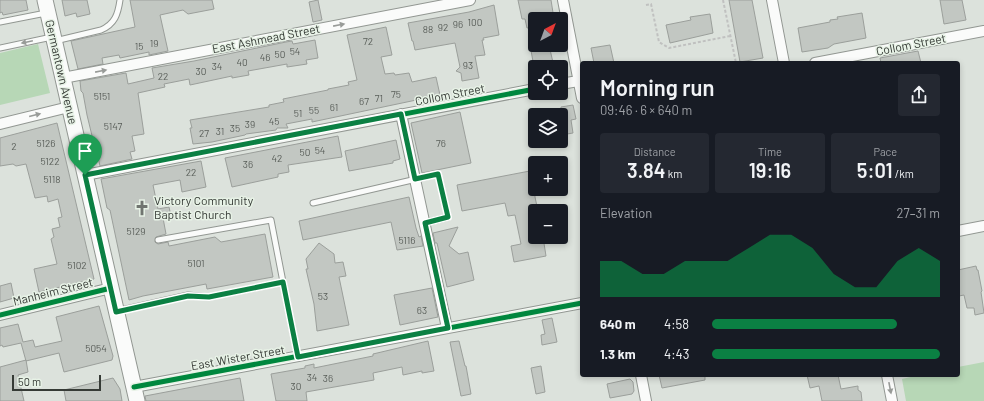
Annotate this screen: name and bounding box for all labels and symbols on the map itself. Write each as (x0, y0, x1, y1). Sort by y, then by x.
north arrow (528, 12, 568, 52)
house number: 100 (468, 16, 482, 28)
street label: Germantown Avenue (43, 18, 81, 125)
house number: 96 (453, 18, 463, 30)
street label: East Ashmead Street (211, 21, 321, 55)
house number: 92 (438, 21, 448, 33)
one-way arrow (332, 22, 345, 28)
house number: 88 (423, 23, 433, 35)
street label: Collom Street (875, 30, 947, 58)
house number: 72 (363, 35, 373, 47)
house number: 19 (150, 37, 158, 49)
one-way arrow (20, 40, 33, 46)
house number: 15 (135, 40, 143, 52)
house number: 54 (290, 45, 300, 57)
house number: 50 (275, 48, 285, 60)
house number: 46 (260, 51, 270, 63)
house number: 40 (236, 56, 248, 68)
house number: 93 (463, 59, 473, 71)
house number: 34 (212, 60, 222, 72)
house number: 30 (196, 65, 206, 77)
one-way arrow (95, 67, 107, 73)
house number: 22 (158, 70, 168, 82)
street label: Collom Street (414, 80, 486, 108)
house number: 75 (391, 88, 401, 100)
house number: 5151 (94, 90, 110, 102)
house number: 71 (375, 92, 383, 104)
house number: 67 (359, 95, 369, 107)
house number: 61 (330, 101, 338, 113)
house number: 55 (309, 104, 319, 116)
house number: 51 (294, 107, 302, 119)
one-way arrow (28, 112, 41, 118)
house number: 45 (269, 115, 279, 127)
house number: 39 (245, 118, 255, 130)
house number: 5147 (104, 120, 122, 132)
house number: 35 (230, 122, 240, 134)
house number: 31 (216, 125, 224, 137)
house number: 27 (199, 127, 209, 139)
pin (68, 134, 102, 175)
house number: 5126 (37, 137, 55, 149)
house number: 76 (436, 137, 446, 149)
house number: 2 (11, 140, 17, 152)
house number: 54 (315, 144, 325, 156)
house number: 50 (300, 146, 310, 158)
house number: 42 (272, 152, 282, 164)
house number: 5122 (40, 155, 60, 167)
house number: 36 (243, 158, 253, 170)
house number: 22 (186, 166, 196, 178)
house number: 5118 (43, 173, 61, 185)
place label: Victory Community Baptist Church (154, 193, 254, 221)
church icon: Victory Community Baptist Church (133, 199, 151, 217)
house number: 5129 (127, 225, 145, 237)
house number: 5116 (398, 234, 416, 246)
house number: 5101 (187, 257, 205, 269)
house number: 5102 (67, 259, 87, 271)
street label: Manheim Street (11, 274, 94, 308)
house number: 53 (318, 290, 328, 302)
house number: 63 (417, 304, 427, 316)
house number: 5054 (85, 342, 107, 354)
street label: East Wister Street (190, 342, 286, 372)
house number: 34 (307, 371, 317, 383)
house number: 36 (323, 372, 333, 384)
scale bar (12, 373, 101, 392)
house number: 30 (291, 380, 301, 392)
one-way arrow (887, 382, 893, 394)

